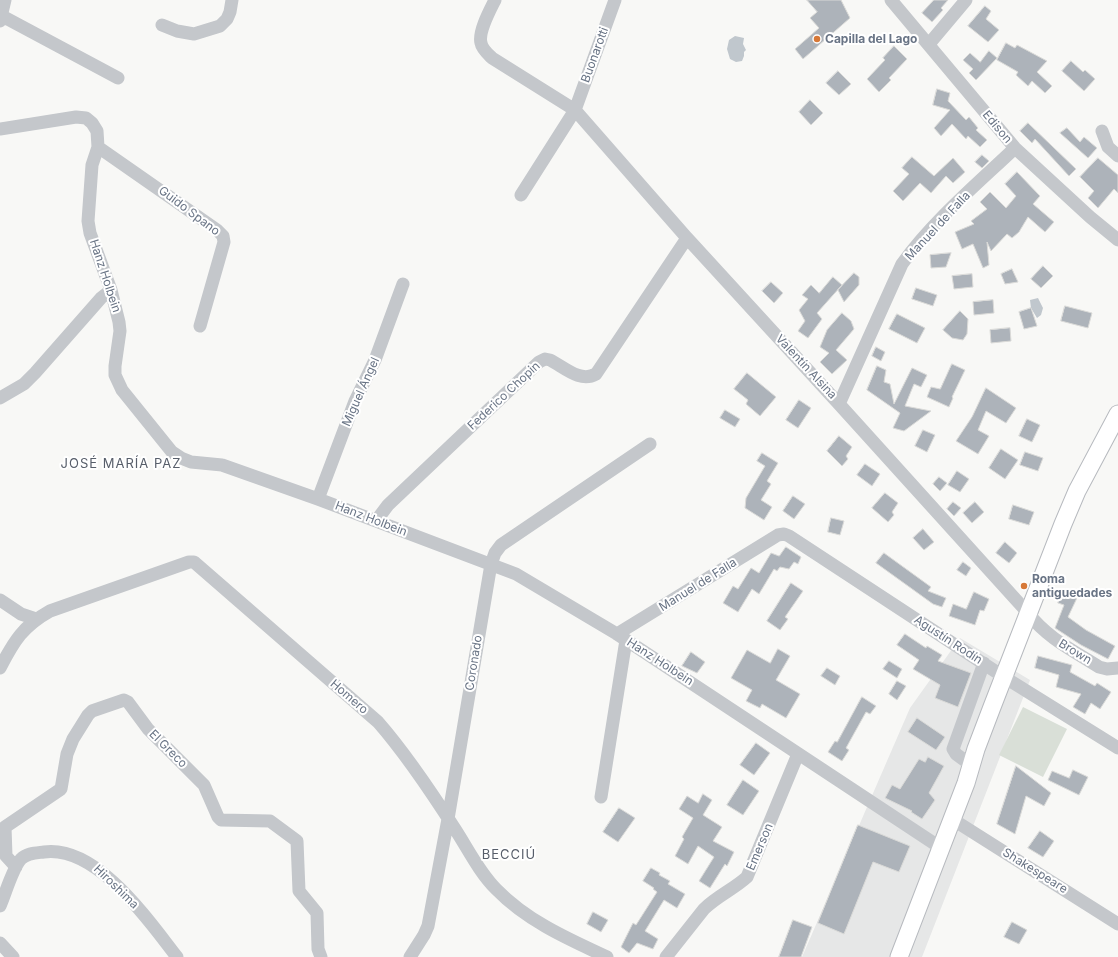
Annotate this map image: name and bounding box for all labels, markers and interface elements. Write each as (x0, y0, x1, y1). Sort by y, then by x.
street label: Buonarotti (578, 25, 612, 85)
place label: Capilla del Lago (825, 32, 917, 46)
marker: Capilla del Lago (812, 34, 822, 44)
street label: Edison (979, 108, 1015, 146)
street label: Guido Spano (155, 183, 223, 239)
street label: Manuel de Falla (902, 189, 974, 263)
street label: Hanz Holbein (86, 238, 124, 314)
street label: Valentín Alsina (772, 332, 840, 402)
street label: Miguel Ángel (339, 355, 383, 429)
street label: Federico Chopin (465, 359, 543, 433)
district label: JOSÉ MARÍA PAZ (61, 456, 181, 472)
street label: Hanz Holbein (333, 499, 409, 539)
street label: Manuel de Falla (657, 555, 739, 615)
place label: Roma antiguedades (1032, 572, 1112, 600)
marker: Roma antiguedades (1019, 581, 1029, 591)
street label: Agustín Rodín (911, 613, 985, 667)
street label: Coronado (463, 634, 485, 692)
street label: Hanz Holbein (624, 635, 696, 689)
street label: Brown (1056, 637, 1094, 667)
street label: Homero (327, 677, 371, 717)
street label: El Greco (146, 727, 190, 771)
street label: Emerson (744, 821, 776, 873)
street label: Shakespeare (1000, 845, 1070, 897)
district label: BECCIÚ (482, 847, 536, 863)
street label: Hiroshima (91, 862, 141, 912)

